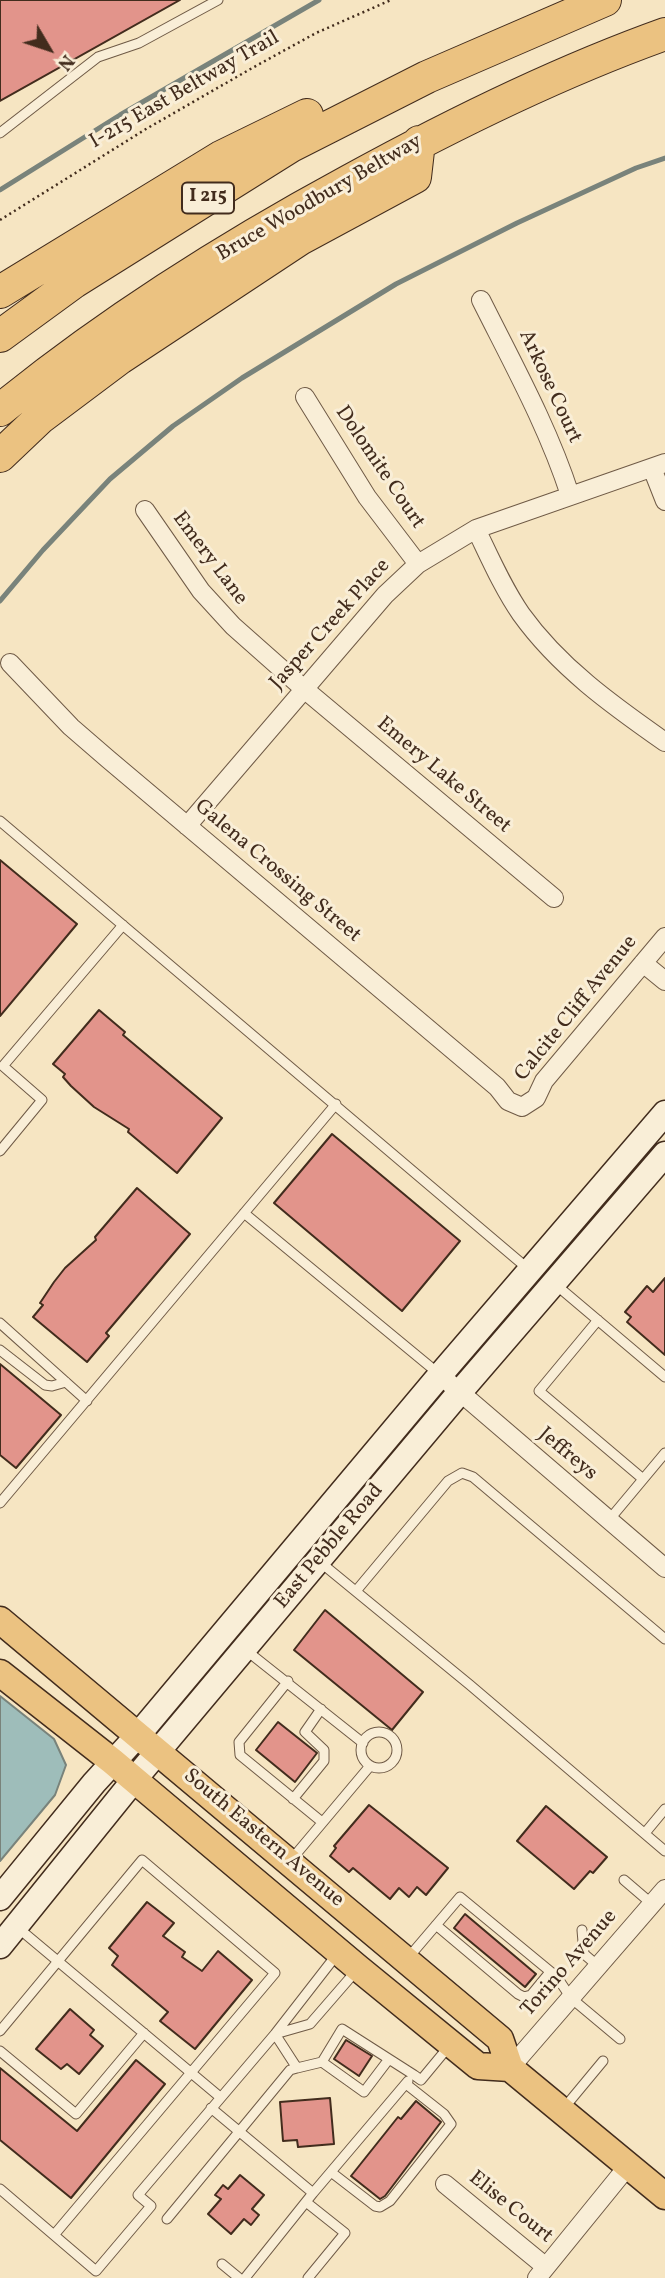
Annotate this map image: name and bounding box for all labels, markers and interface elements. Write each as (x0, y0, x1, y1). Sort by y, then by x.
north arrow (14, 14, 84, 84)
street label: I-215 East Beltway Trail (86, 26, 284, 156)
text: N (51, 49, 80, 76)
street label: Bruce Woodbury Beltway (213, 130, 427, 268)
road number: I 215 (182, 182, 234, 214)
street label: Arkose Court (512, 326, 586, 448)
street label: Dolomite Court (329, 402, 429, 534)
street label: Emery Lane (166, 507, 252, 611)
street label: Jasper Creek Place (266, 554, 396, 696)
street label: Emery Lake Street (371, 712, 515, 840)
street label: Galena Crossing Street (189, 795, 365, 949)
street label: Calcite Cliff Avenue (510, 931, 644, 1087)
street label: Jeffreys (532, 1423, 602, 1487)
street label: East Pebble Road (270, 1479, 390, 1615)
street label: South Eastern Avenue (177, 1764, 349, 1914)
street label: Torino Avenue (517, 1905, 623, 2023)
street label: Elise Court (463, 2166, 557, 2250)

